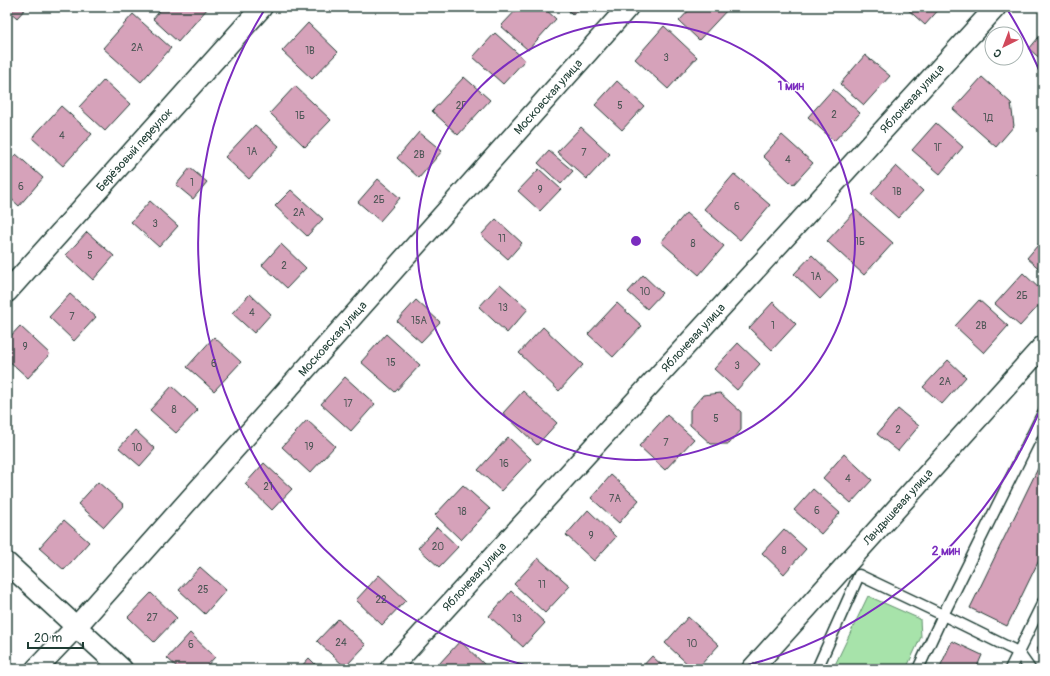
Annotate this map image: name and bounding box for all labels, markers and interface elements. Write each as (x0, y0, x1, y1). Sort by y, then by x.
north arrow (984, 26, 1024, 66)
house number: 2А (131, 42, 144, 54)
house number: 1В (305, 45, 315, 57)
text: С (991, 46, 1005, 60)
house number: 3 (663, 52, 669, 64)
street label: Московская улица (511, 56, 586, 137)
street label: Яблоневая улица (877, 61, 948, 136)
text: 1 мин (778, 79, 804, 94)
house number: 2Г (456, 100, 466, 112)
house number: 5 (617, 100, 623, 112)
street label: Берёзовый переулок (93, 105, 176, 195)
house number: 2 (831, 109, 837, 121)
house number: 1Б (295, 110, 305, 122)
house number: 1Д (983, 112, 994, 124)
house number: 4 (59, 130, 65, 142)
house number: 1Г (934, 142, 943, 154)
house number: 1А (247, 146, 258, 158)
house number: 7 (581, 147, 587, 159)
house number: 2В (413, 149, 425, 161)
house number: 4 (785, 154, 791, 166)
house number: 1 (190, 177, 194, 189)
house number: 6 (18, 181, 24, 193)
house number: 9 (537, 184, 543, 196)
house number: 1В (892, 186, 902, 198)
house number: 2Б (373, 194, 385, 206)
house number: 6 (734, 201, 740, 213)
house number: 2А (293, 207, 306, 219)
house number: 3 (152, 218, 158, 230)
house number: 11 (498, 233, 506, 245)
centre of rings (629, 234, 643, 248)
house number: 1Б (855, 236, 865, 248)
house number: 8 (690, 238, 696, 250)
house number: 5 (87, 250, 93, 262)
house number: 2 (281, 260, 287, 272)
house number: 1А (811, 271, 822, 283)
house number: 10 (640, 286, 651, 298)
house number: 2Б (1016, 290, 1028, 302)
street label: Московская улица (295, 298, 370, 379)
street label: Яблоневая улица (658, 300, 729, 375)
house number: 13 (498, 302, 508, 314)
house number: 4 (249, 307, 255, 319)
house number: 7 (69, 311, 75, 323)
house number: 15А (411, 315, 427, 327)
house number: 1 (771, 320, 775, 332)
house number: 2В (975, 320, 987, 332)
house number: 9 (22, 341, 28, 353)
house number: 15 (386, 357, 396, 369)
house number: 6 (211, 358, 217, 370)
house number: 3 (734, 360, 740, 372)
house number: 2А (939, 376, 952, 388)
house number: 17 (343, 398, 353, 410)
house number: 8 (171, 404, 177, 416)
house number: 5 (713, 413, 719, 425)
house number: 2 (895, 424, 901, 436)
house number: 7 (663, 437, 669, 449)
house number: 19 (304, 441, 314, 453)
house number: 10 (132, 442, 143, 454)
house number: 16 (499, 458, 509, 470)
street label: Ландышевая улица (859, 465, 936, 549)
house number: 4 (845, 473, 851, 485)
house number: 21 (263, 481, 273, 493)
house number: 7А (609, 493, 621, 505)
house number: 6 (814, 505, 820, 517)
house number: 18 (458, 506, 466, 518)
house number: 9 (588, 530, 594, 542)
street label: Яблоневая улица (439, 539, 510, 614)
house number: 20 (432, 541, 444, 553)
text: 2 мин (932, 544, 960, 559)
house number: 8 (781, 545, 787, 557)
house number: 11 (538, 579, 546, 591)
house number: 25 (197, 584, 209, 596)
house number: 22 (375, 594, 387, 606)
house number: 27 (147, 612, 158, 624)
house number: 13 (512, 613, 522, 625)
scale bar (28, 624, 83, 650)
text: 20 m (34, 631, 63, 646)
house number: 24 (335, 637, 347, 649)
house number: 10 (687, 638, 698, 650)
house number: 6 (188, 639, 194, 651)

